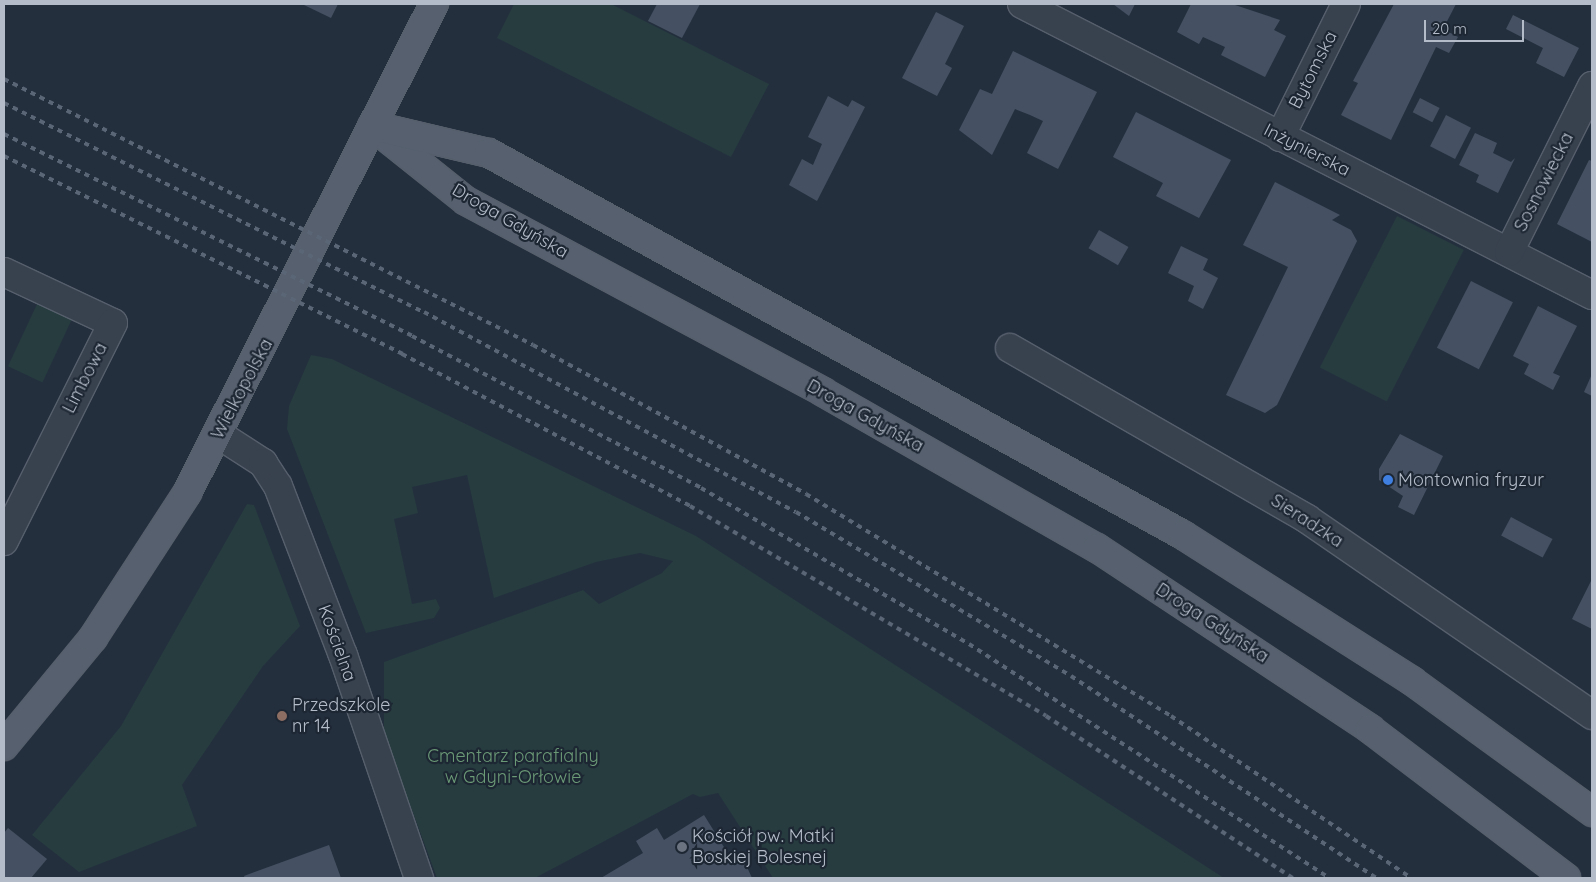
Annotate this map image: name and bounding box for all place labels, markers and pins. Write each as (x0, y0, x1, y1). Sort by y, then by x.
place label: Montownia fryzur (1398, 469, 1544, 491)
marker: Montownia fryzur (1382, 474, 1394, 486)
place label: Przedszkole nr 14 (292, 695, 390, 738)
marker: Przedszkole nr 14 (276, 710, 288, 722)
place label: Kościół pw. Matki Boskiej Bolesnej (692, 826, 834, 869)
marker: Kościół pw. Matki Boskiej Bolesnej (676, 841, 688, 853)

